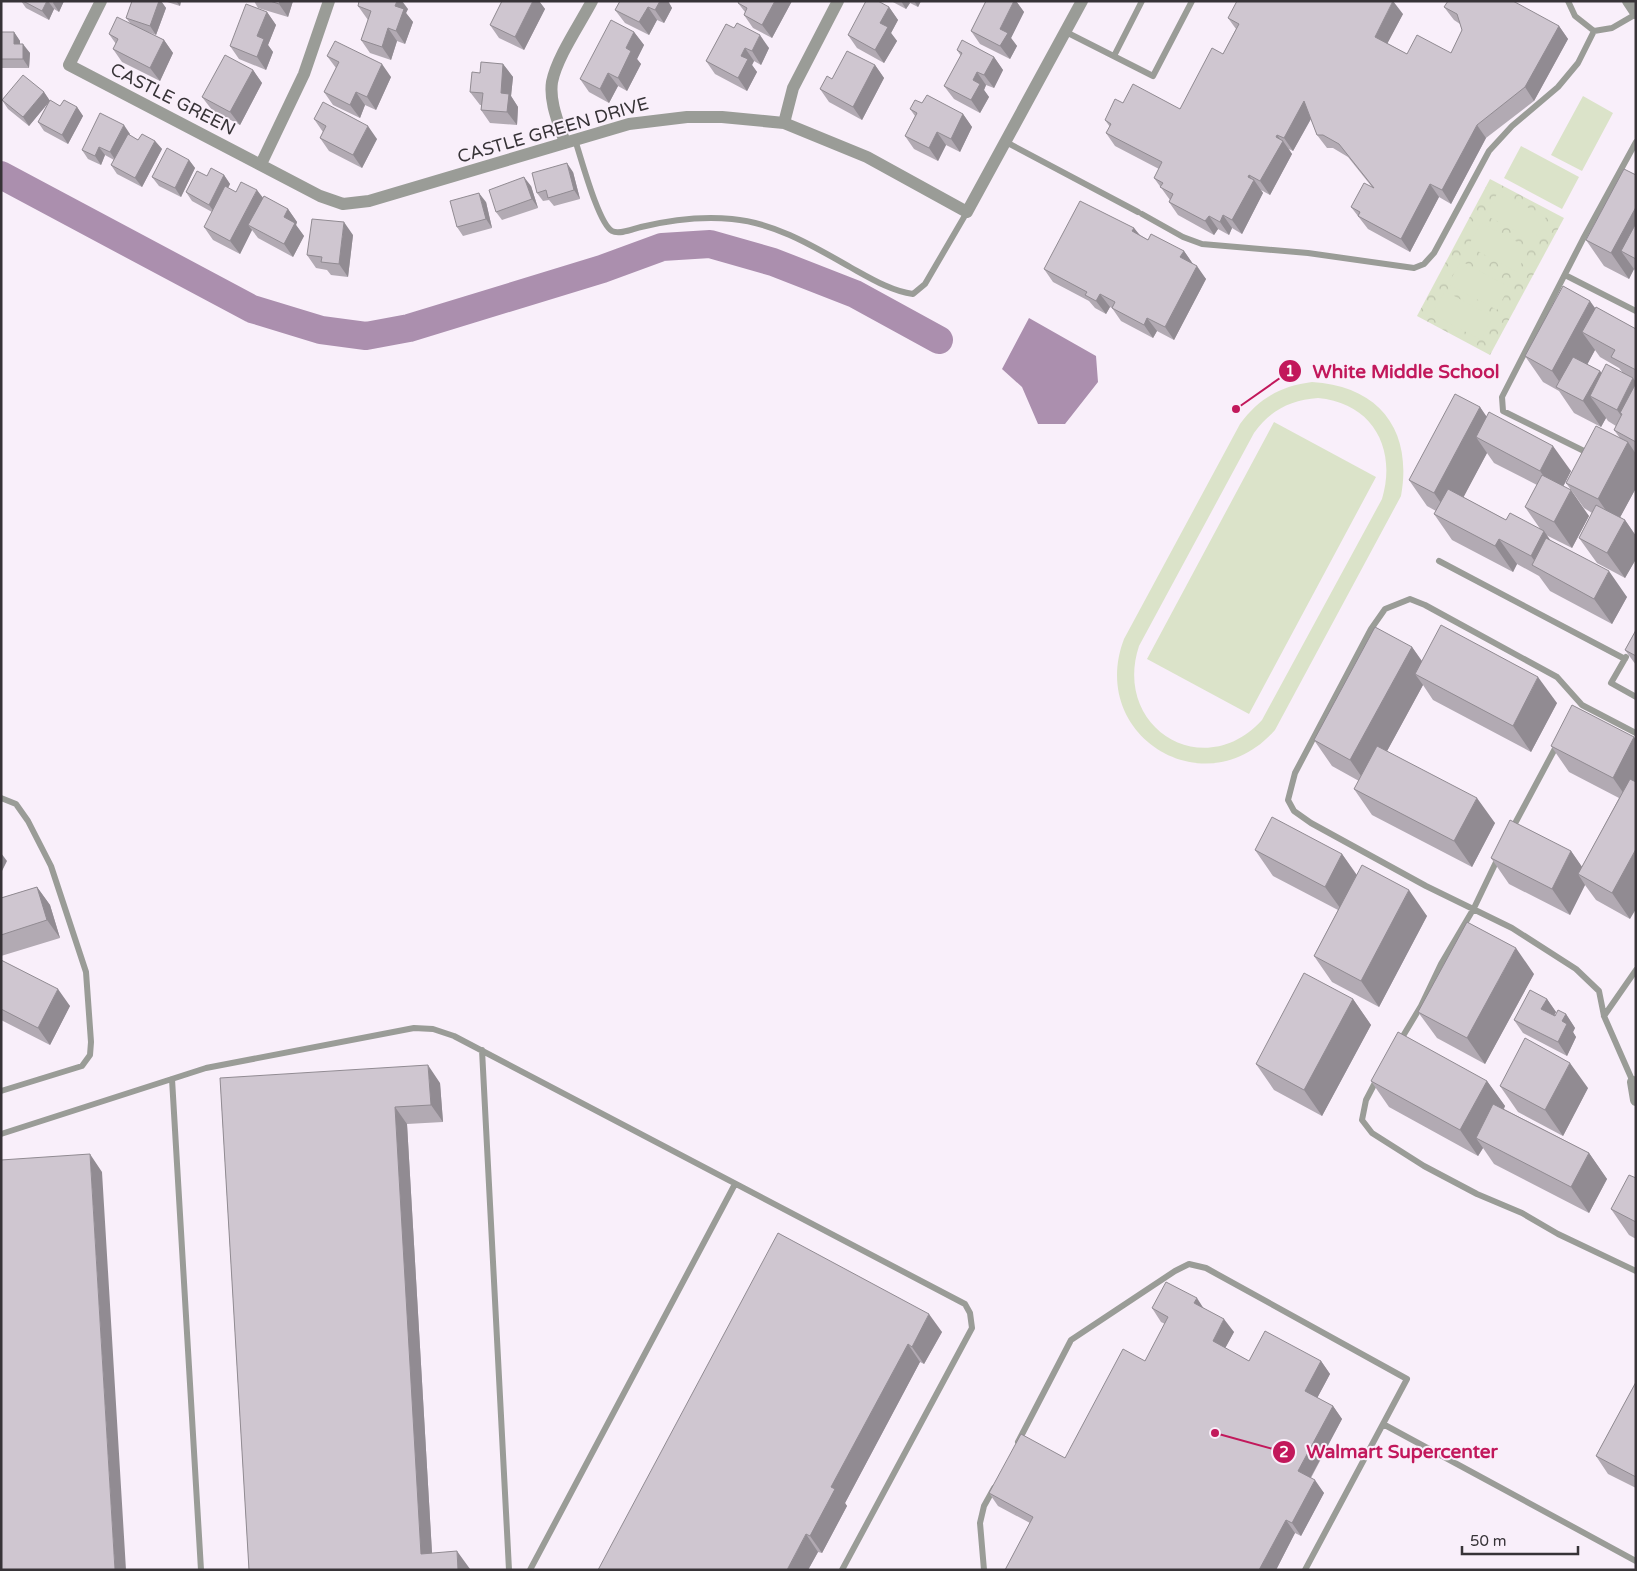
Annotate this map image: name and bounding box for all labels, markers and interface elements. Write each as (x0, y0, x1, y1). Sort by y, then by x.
street label: CASTLE GREEN (107, 58, 239, 140)
street label: CASTLE GREEN DRIVE (455, 92, 651, 168)
callout: White Middle School (1278, 354, 1510, 388)
text: White Middle School (1313, 361, 1499, 383)
text: 1 (1285, 362, 1295, 380)
callout: Walmart Supercenter (1272, 1435, 1508, 1469)
text: Walmart Supercenter (1306, 1441, 1499, 1464)
text: 2 (1279, 1443, 1289, 1461)
scale bar (1462, 1524, 1578, 1556)
text: 50 m (1470, 1532, 1507, 1550)

